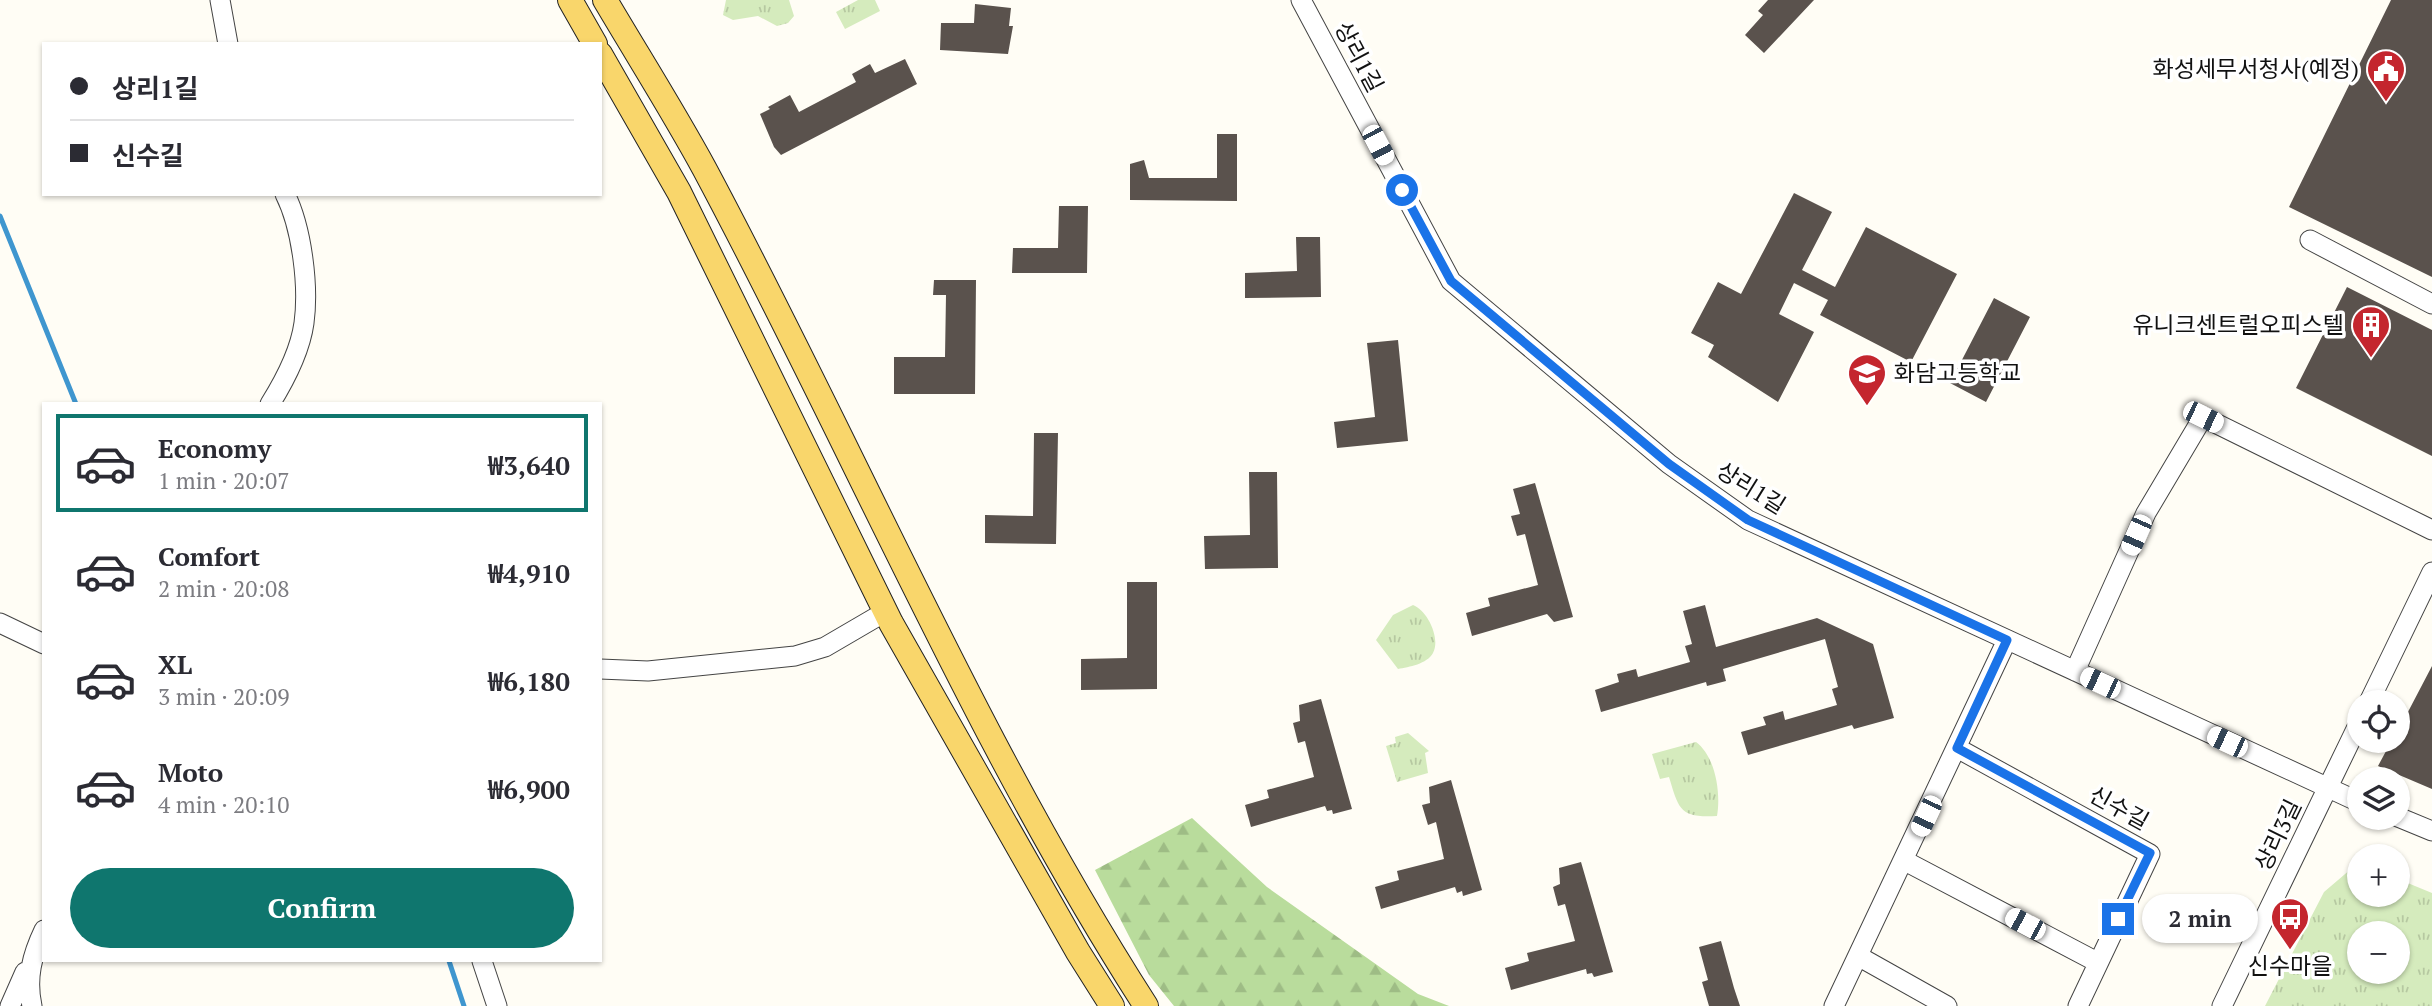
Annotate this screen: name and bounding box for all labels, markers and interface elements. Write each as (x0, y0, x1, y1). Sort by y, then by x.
street label: 상리1길 (1328, 16, 1391, 97)
public building icon: 화성세무서청사(예정) (2365, 48, 2407, 103)
place label: 화성세무서청사(예정) (2153, 53, 2359, 84)
text: 상리1길 (112, 71, 198, 105)
car (1359, 122, 1398, 168)
text: 신수길 (112, 138, 184, 172)
route start (1386, 174, 1418, 206)
building icon: 유니크센트럴오피스텔 (2350, 304, 2392, 359)
place label: 유니크센트럴오피스텔 (2132, 309, 2344, 340)
school or university icon: 화담고등학교 (1846, 352, 1888, 407)
place label: 화담고등학교 (1894, 357, 2021, 388)
car (2180, 398, 2227, 436)
text: Economy (158, 431, 271, 465)
icon: car (74, 432, 137, 495)
text: ₩3,640 (488, 448, 570, 482)
street label: 상리1길 (1711, 454, 1792, 521)
text: 1 min · 20:07 (158, 465, 290, 496)
car (2118, 512, 2155, 558)
text: Comfort (158, 539, 260, 573)
icon: car (74, 540, 137, 603)
text: ₩4,910 (488, 556, 570, 590)
text: 2 min · 20:08 (158, 573, 290, 604)
text: XL (158, 647, 192, 681)
icon: car (74, 648, 137, 711)
text: ₩6,180 (488, 664, 570, 698)
car (2077, 665, 2124, 701)
text: 3 min · 20:09 (158, 681, 290, 712)
map controls (2347, 690, 2410, 984)
button: locate (2347, 690, 2410, 753)
car (2204, 724, 2251, 760)
text: Moto (158, 755, 223, 789)
icon: car (74, 756, 137, 819)
button: layers (2347, 767, 2410, 830)
text: ₩6,900 (488, 772, 570, 806)
street label: 신수길 (2084, 779, 2155, 837)
text: 4 min · 20:10 (158, 789, 290, 820)
car (1908, 793, 1945, 839)
street label: 상리3길 (2247, 794, 2308, 876)
button: + (2347, 844, 2410, 907)
button: Confirm (70, 868, 574, 948)
callout: 2 min (2142, 894, 2258, 944)
bus stop icon: 신수마을 (2269, 896, 2311, 951)
route end (2102, 903, 2134, 935)
text: 2 min (2169, 903, 2231, 934)
car (2002, 905, 2049, 943)
button: − (2347, 921, 2410, 984)
place label: 신수마을 (2248, 950, 2332, 981)

